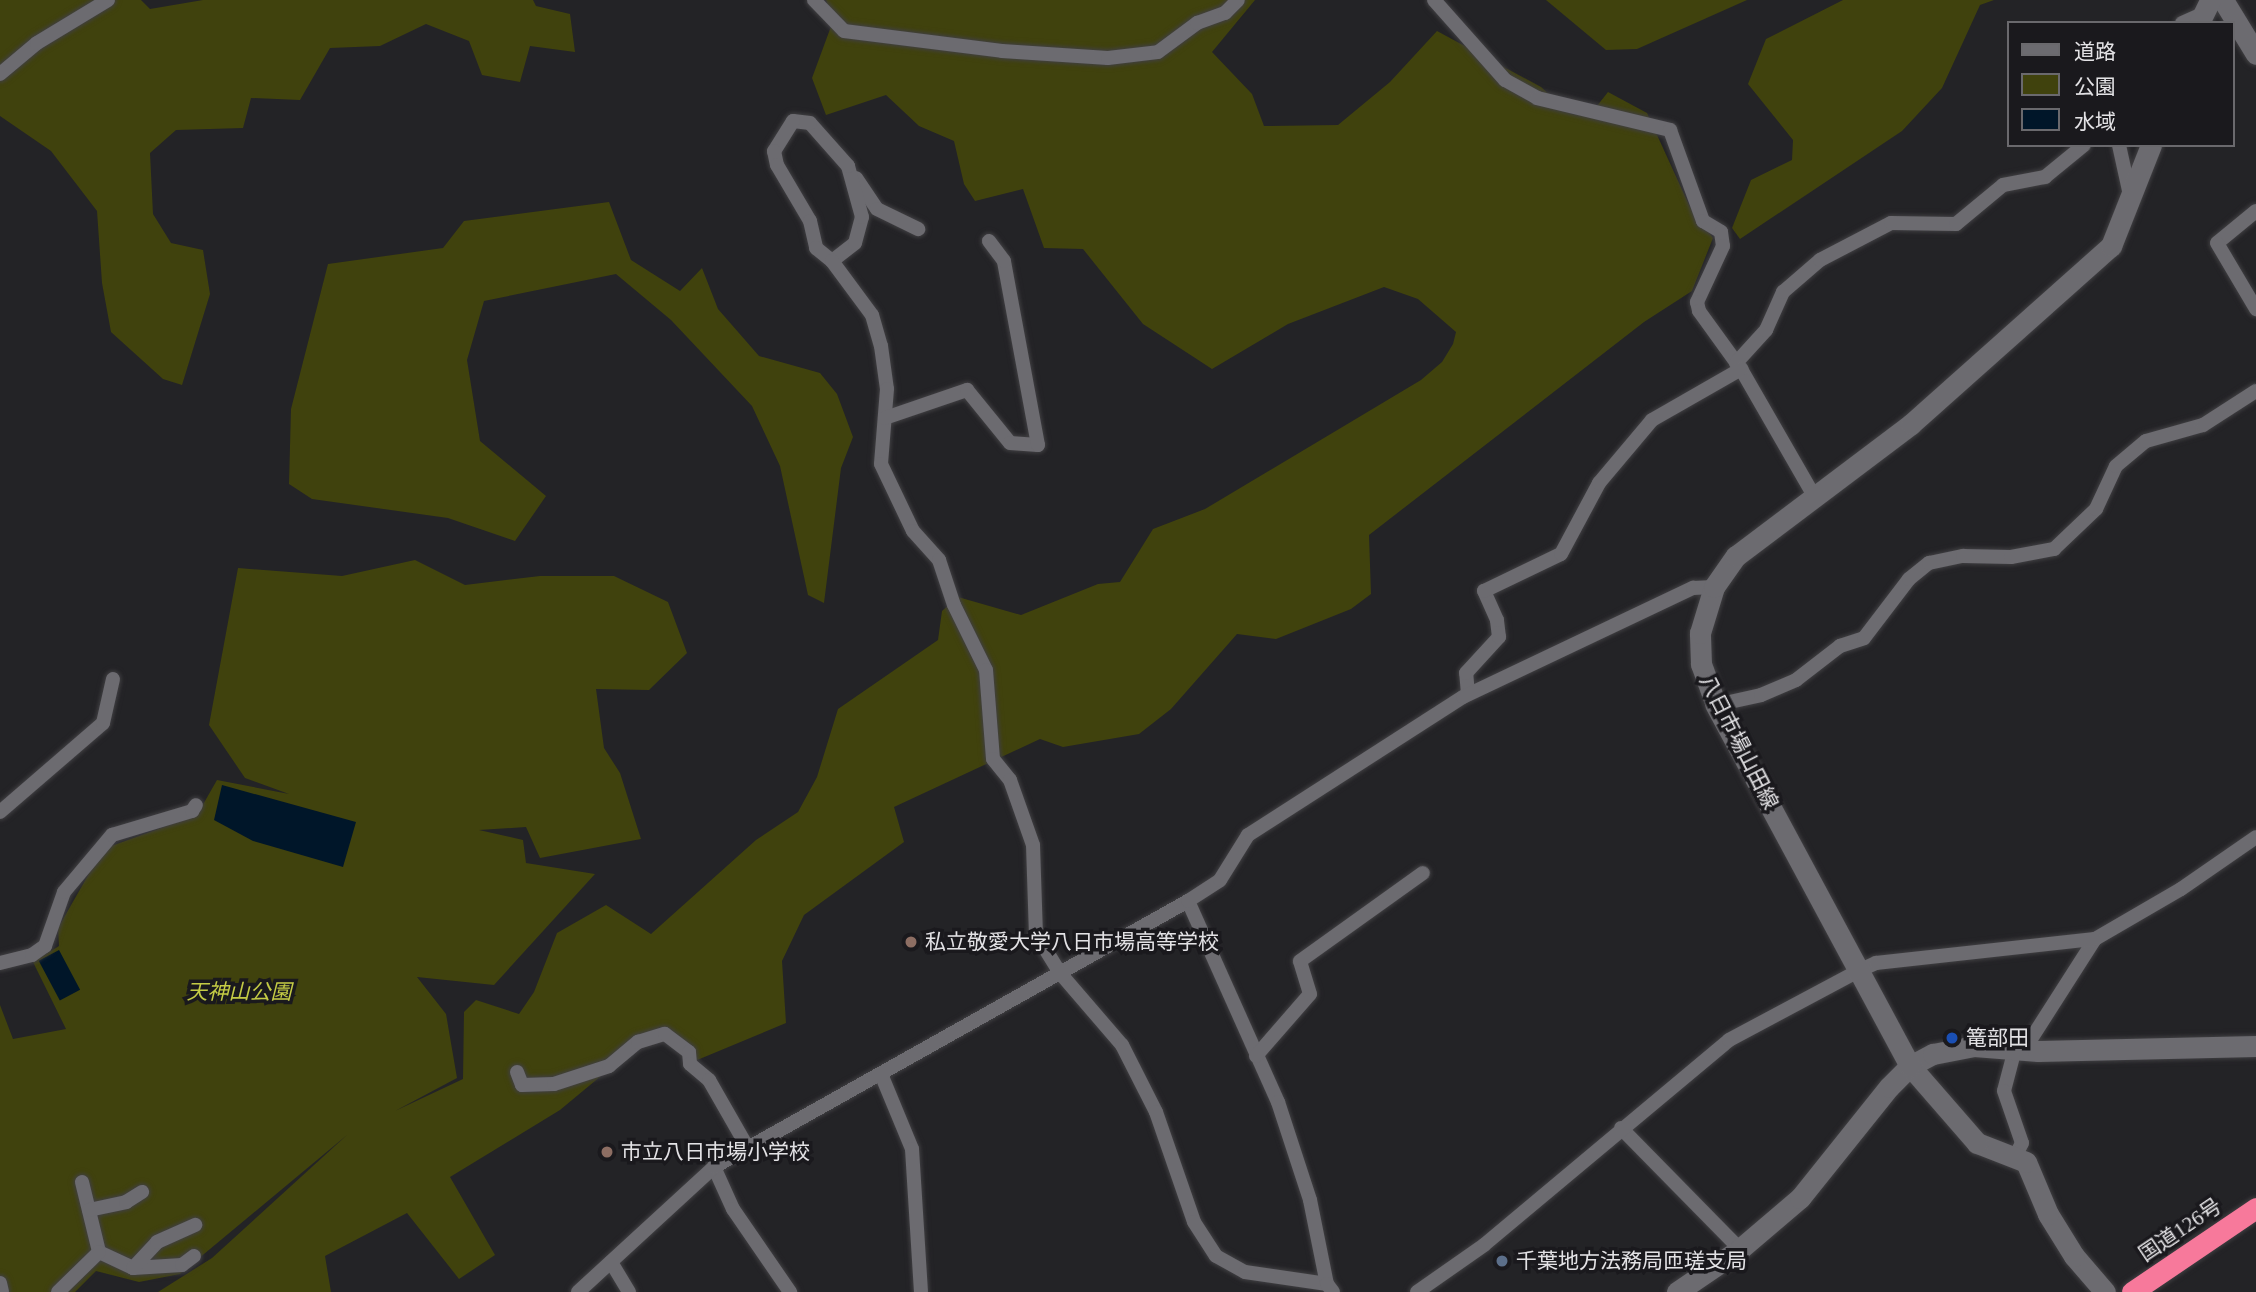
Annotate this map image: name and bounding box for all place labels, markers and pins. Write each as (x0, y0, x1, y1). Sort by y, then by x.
place label: 私立敬愛大学八日市場高等学校 (925, 929, 1219, 955)
marker: 私立敬愛大学八日市場高等学校 (903, 934, 919, 950)
place label: 篭部田 (1966, 1025, 2029, 1051)
marker: 篭部田 (1944, 1030, 1960, 1046)
place label: 市立八日市場小学校 (621, 1139, 810, 1165)
marker: 市立八日市場小学校 (599, 1144, 615, 1160)
place label: 千葉地方法務局匝瑳支局 (1516, 1248, 1747, 1274)
marker: 千葉地方法務局匝瑳支局 (1494, 1253, 1510, 1269)

